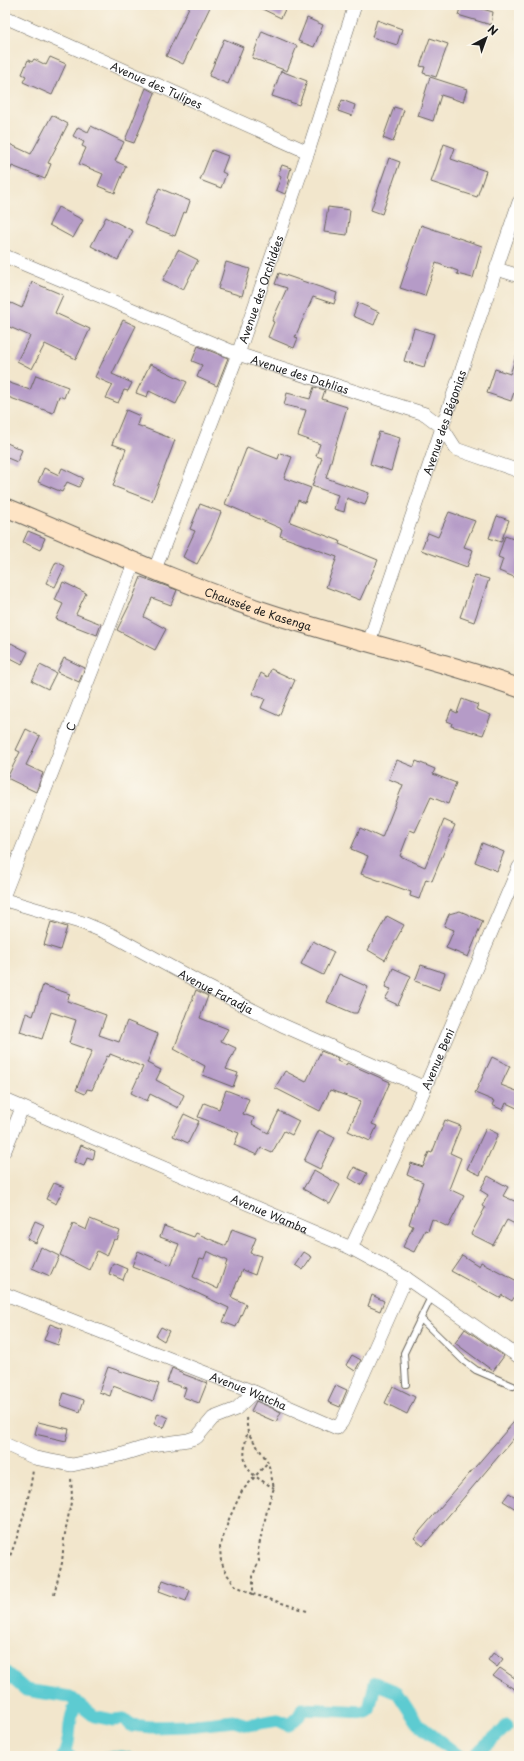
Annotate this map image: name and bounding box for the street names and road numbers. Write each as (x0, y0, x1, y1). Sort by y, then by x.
street label: Avenue des Tulipes (108, 57, 205, 112)
street label: Avenue des Orchidées (234, 233, 287, 346)
street label: Avenue des Dahlias (249, 350, 351, 398)
street label: Avenue des Bégonias (418, 368, 470, 477)
street label: Chaussée de Kasenga (202, 582, 314, 634)
street label: C (61, 719, 80, 733)
street label: Avenue Faradja (176, 964, 257, 1018)
street label: Avenue Beni (417, 1026, 458, 1092)
street label: Avenue Wamba (229, 1189, 311, 1237)
street label: Avenue Watcha (208, 1367, 290, 1414)

